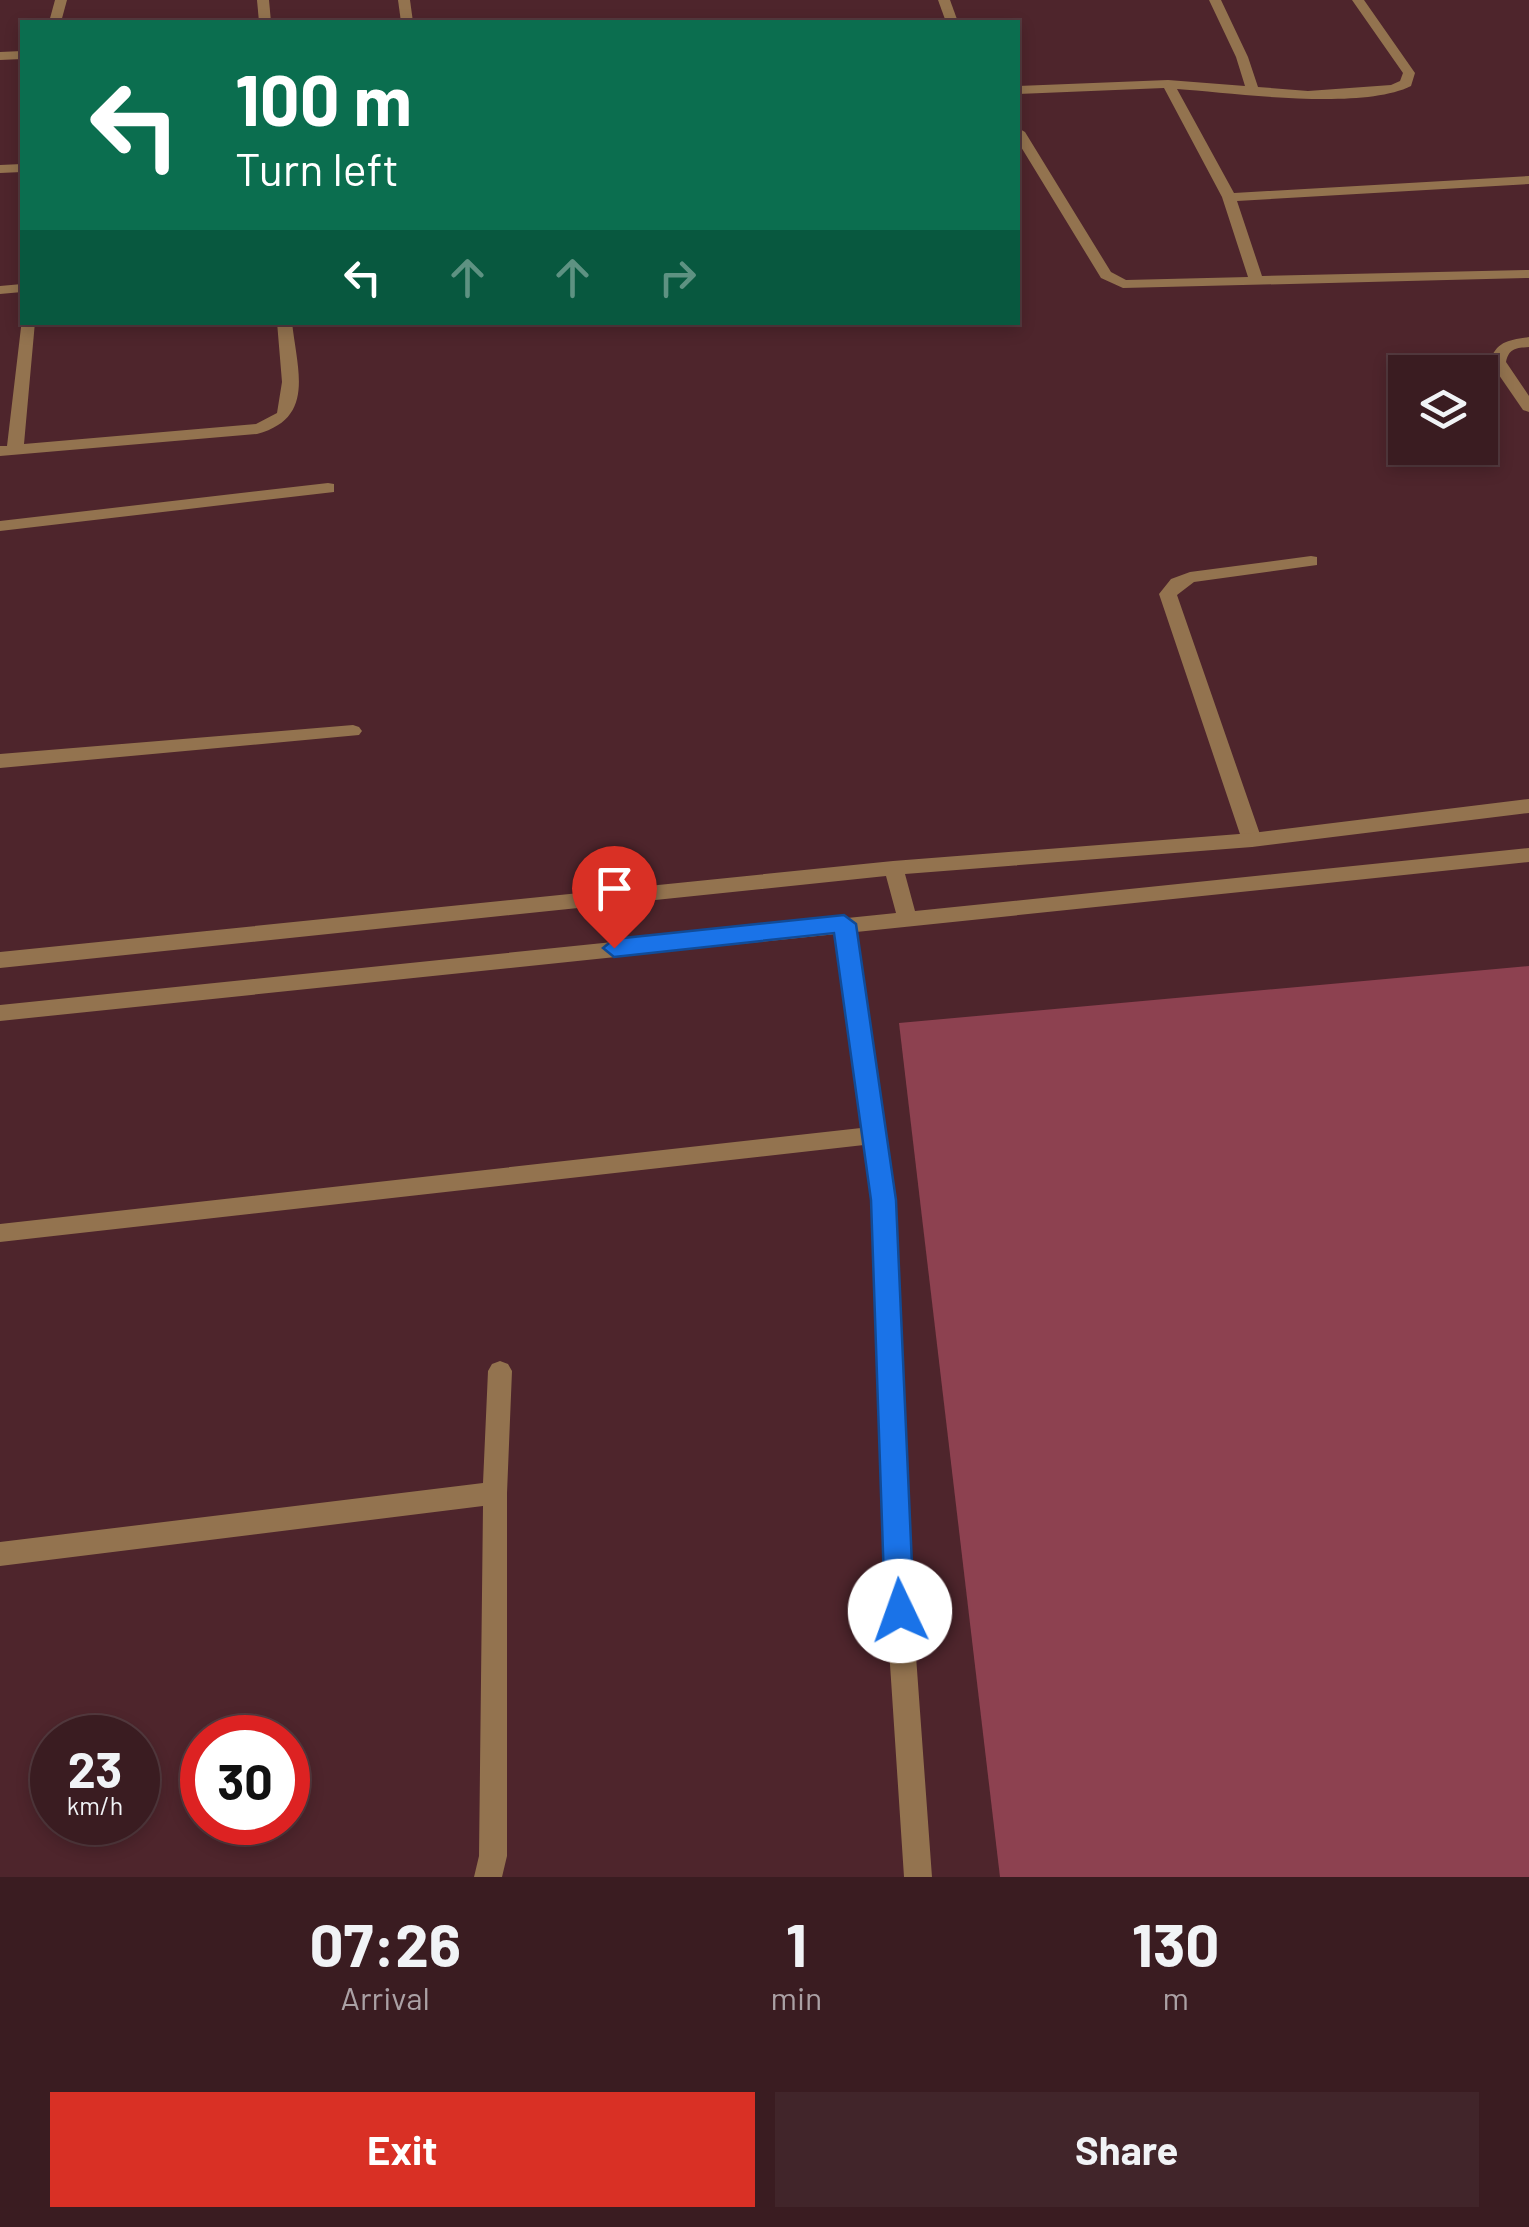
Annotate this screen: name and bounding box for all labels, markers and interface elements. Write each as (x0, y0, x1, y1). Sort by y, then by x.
text: 100 m (235, 56, 412, 140)
icon: left (70, 60, 200, 190)
text: Turn left (235, 141, 399, 195)
icon: left (335, 250, 390, 305)
icon: ahead (440, 250, 495, 305)
icon: ahead (545, 250, 600, 305)
icon: right (650, 250, 705, 305)
map controls (1388, 355, 1498, 465)
button: layers (1388, 355, 1498, 465)
pin (572, 846, 657, 949)
icon: arrive (587, 861, 642, 916)
position arrow (848, 1559, 952, 1663)
speed limit sign: 30 (180, 1715, 310, 1845)
text: 23 (68, 1738, 122, 1798)
text: km/h (67, 1790, 123, 1820)
text: 07:26 (309, 1907, 461, 1979)
text: 1 (786, 1907, 807, 1979)
text: 130 (1132, 1907, 1220, 1979)
text: Arrival (340, 1978, 430, 2016)
text: min (770, 1978, 822, 2016)
text: m (1162, 1978, 1189, 2016)
button: Exit (50, 2092, 755, 2207)
button: Share (775, 2092, 1479, 2207)

